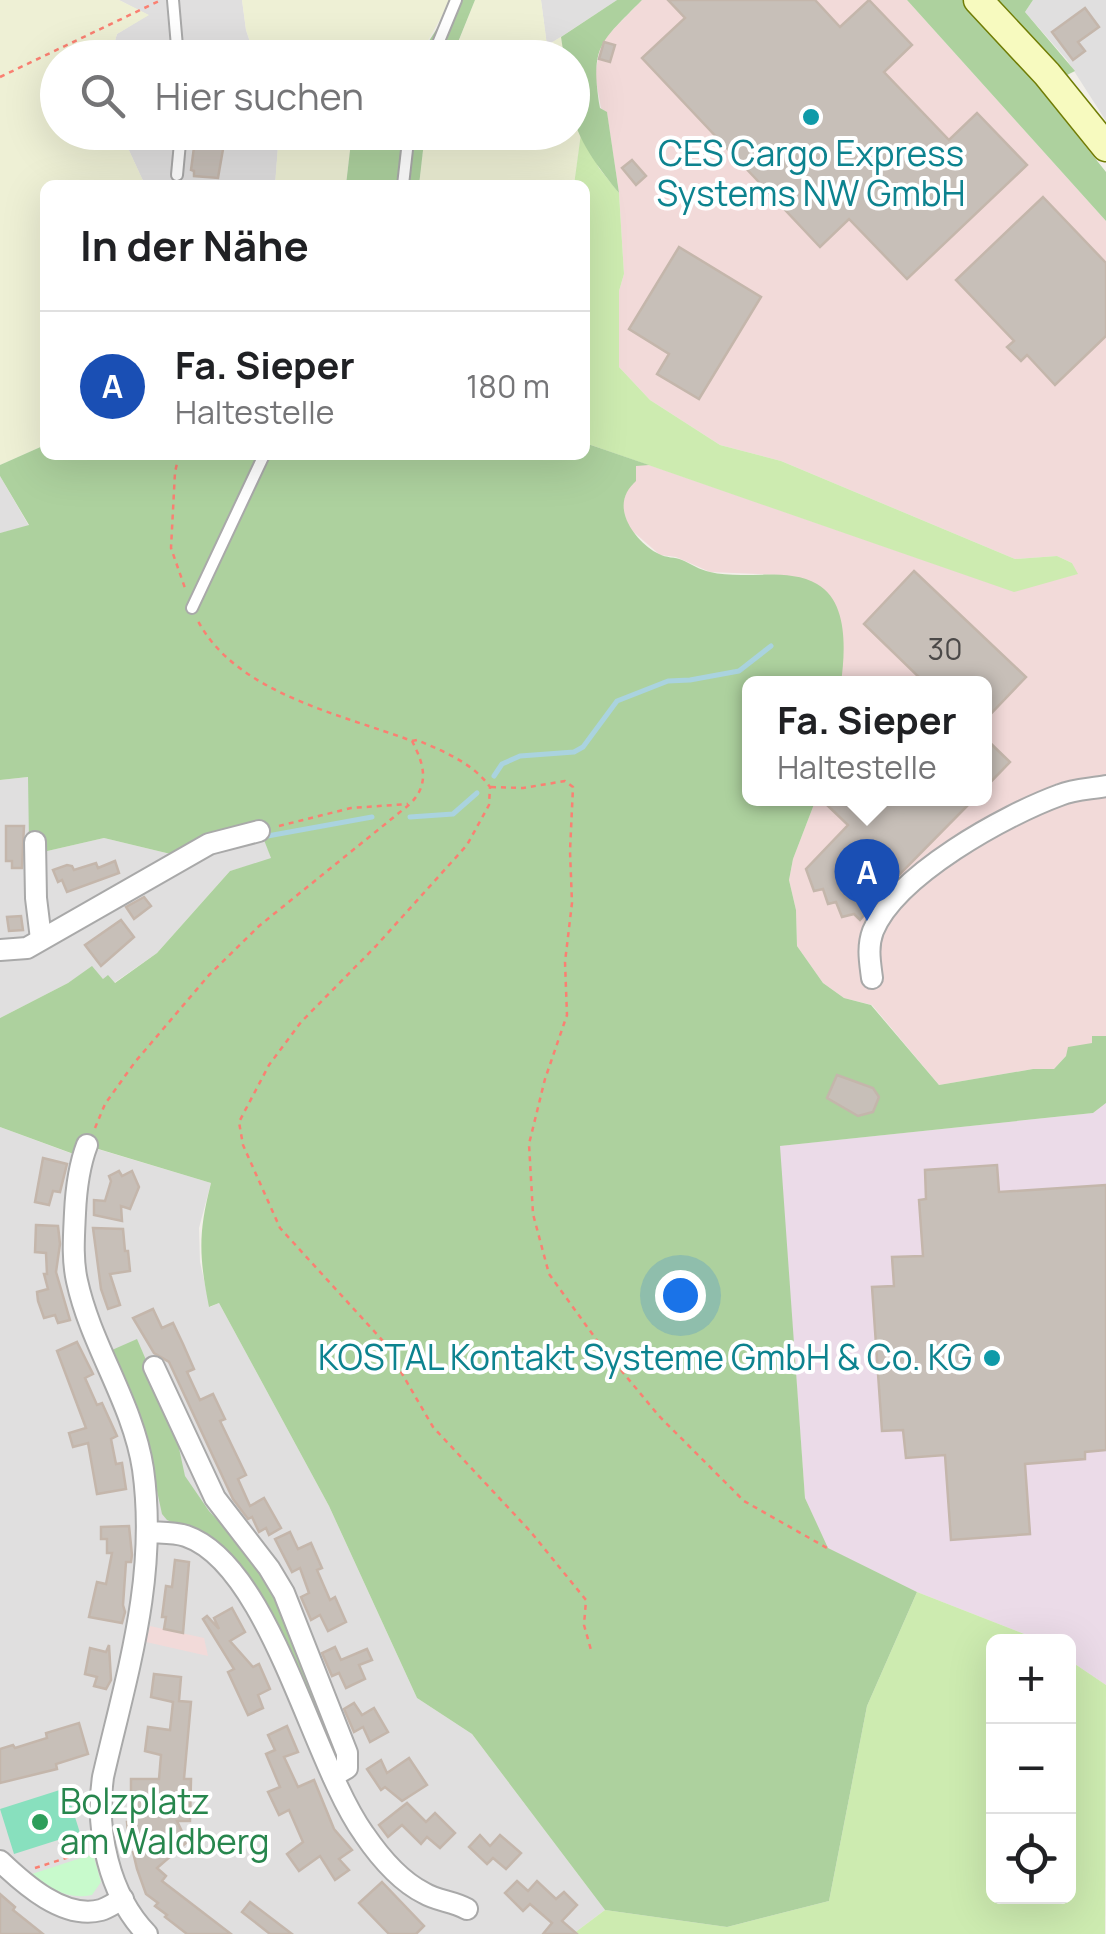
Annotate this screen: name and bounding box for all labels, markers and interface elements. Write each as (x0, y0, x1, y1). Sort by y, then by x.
search box (40, 40, 590, 150)
icon: search (75, 68, 130, 123)
text: Hier suchen (155, 69, 364, 121)
marker: CES Cargo Express Systems NW GmbH (800, 106, 822, 128)
place label: CES Cargo Express Systems NW GmbH (656, 129, 966, 217)
text: In der Nähe (80, 216, 309, 274)
text: Fa. Sieper (175, 338, 355, 390)
text: A (102, 364, 123, 408)
text: 180 m (466, 364, 550, 408)
text: Haltestelle (175, 390, 334, 434)
house number: 30 (928, 628, 962, 669)
popup (742, 676, 992, 806)
text: Fa. Sieper (777, 693, 957, 745)
text: Haltestelle (777, 745, 937, 789)
pin: A (834, 838, 900, 921)
your location (655, 1270, 706, 1321)
place label: KOSTAL Kontakt Systeme GmbH & Co. KG (318, 1333, 972, 1381)
marker: KOSTAL Kontakt Systeme GmbH & Co. KG (981, 1347, 1003, 1369)
map controls (986, 1634, 1076, 1904)
button: + (986, 1634, 1076, 1724)
button: − (986, 1724, 1076, 1814)
place label: Bolzplatz am Waldberg (60, 1777, 269, 1865)
marker: Bolzplatz am Waldberg (29, 1811, 51, 1833)
button: locate (986, 1814, 1076, 1904)

